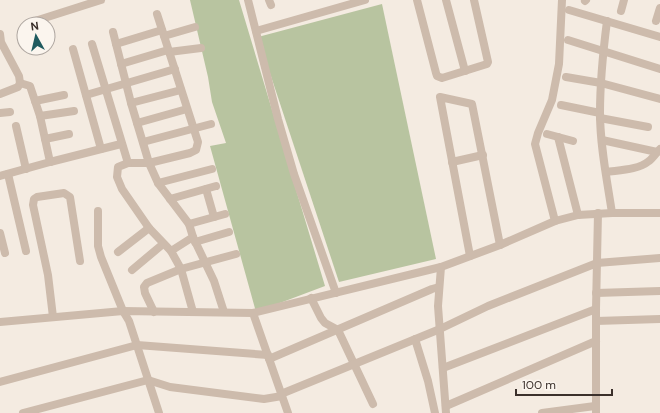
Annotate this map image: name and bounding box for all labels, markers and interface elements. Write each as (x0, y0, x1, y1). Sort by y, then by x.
north arrow (16, 16, 56, 56)
text: N (30, 19, 40, 34)
scale bar (516, 371, 612, 397)
text: 100 m (522, 377, 556, 393)

